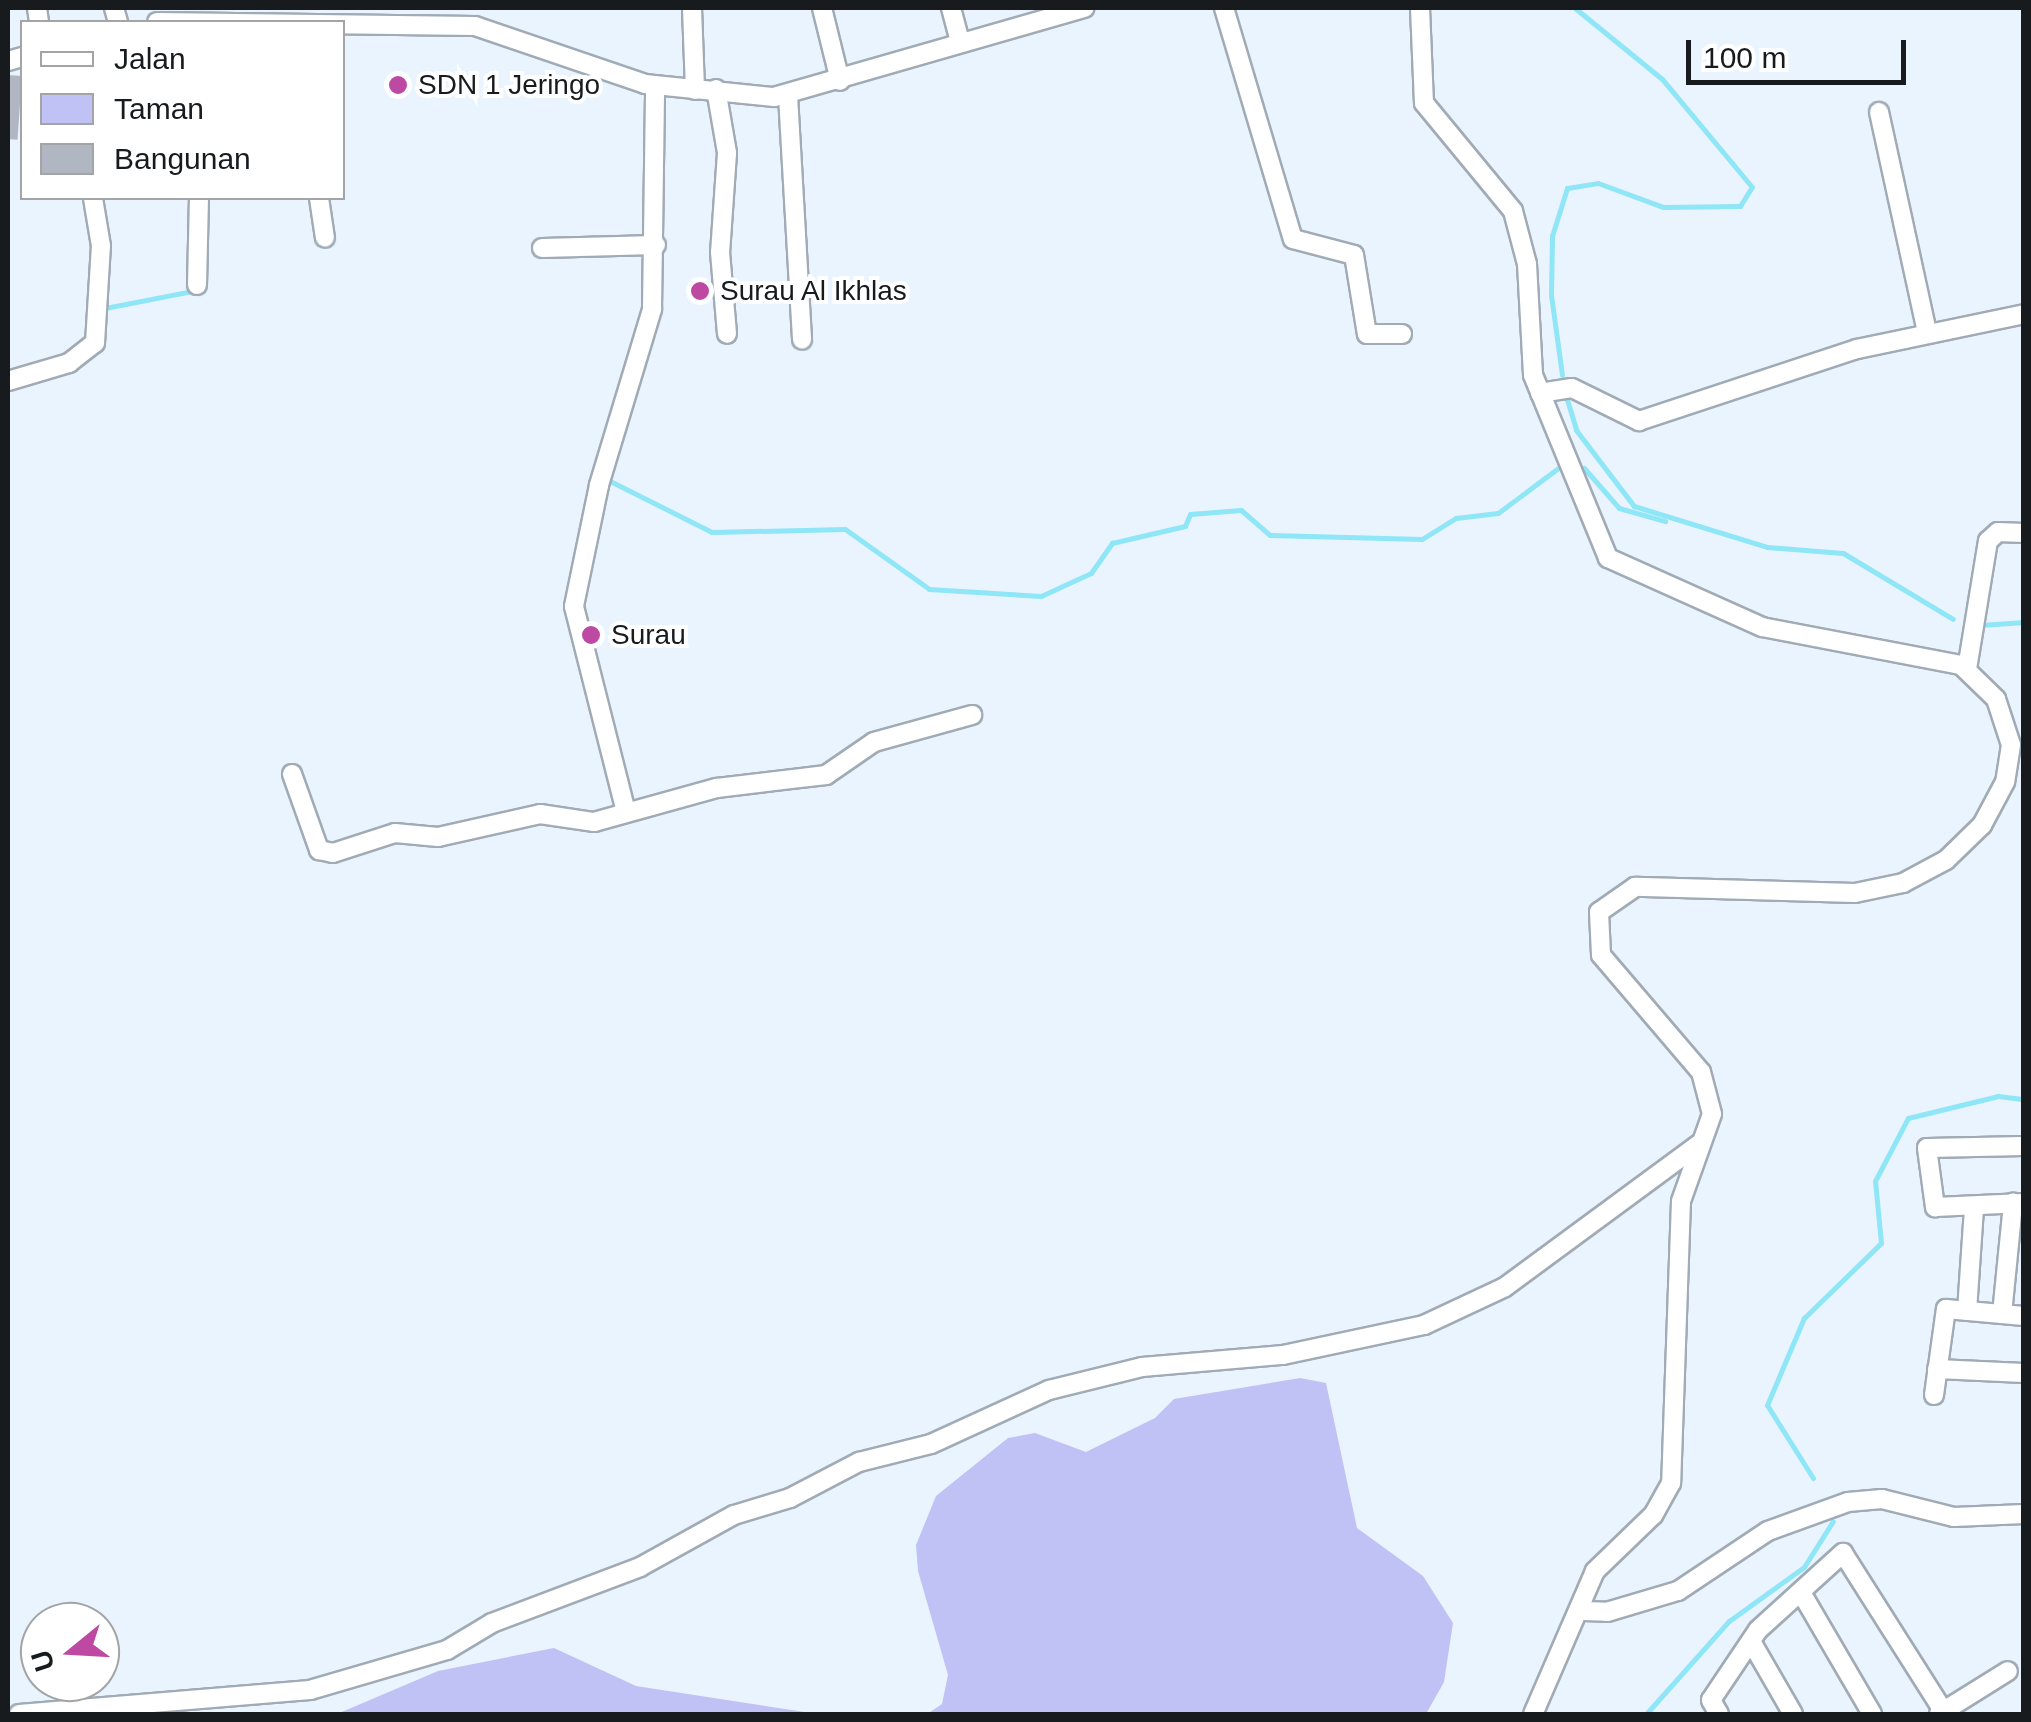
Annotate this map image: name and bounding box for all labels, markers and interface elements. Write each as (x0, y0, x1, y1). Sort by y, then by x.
legend (20, 20, 345, 200)
scale bar (1691, 20, 1911, 82)
text: 100 m (1703, 41, 1786, 74)
text: Jalan (114, 42, 186, 75)
place label: SDN 1 Jeringo (418, 68, 600, 102)
marker: SDN 1 Jeringo (387, 74, 409, 96)
text: Taman (114, 92, 204, 125)
text: Bangunan (114, 142, 251, 175)
place label: Surau Al Ikhlas (720, 274, 908, 308)
marker: Surau Al Ikhlas (689, 280, 711, 302)
place label: Surau (611, 618, 686, 652)
marker: Surau (580, 624, 602, 646)
north arrow (20, 1602, 120, 1702)
text: U (25, 1646, 61, 1675)

